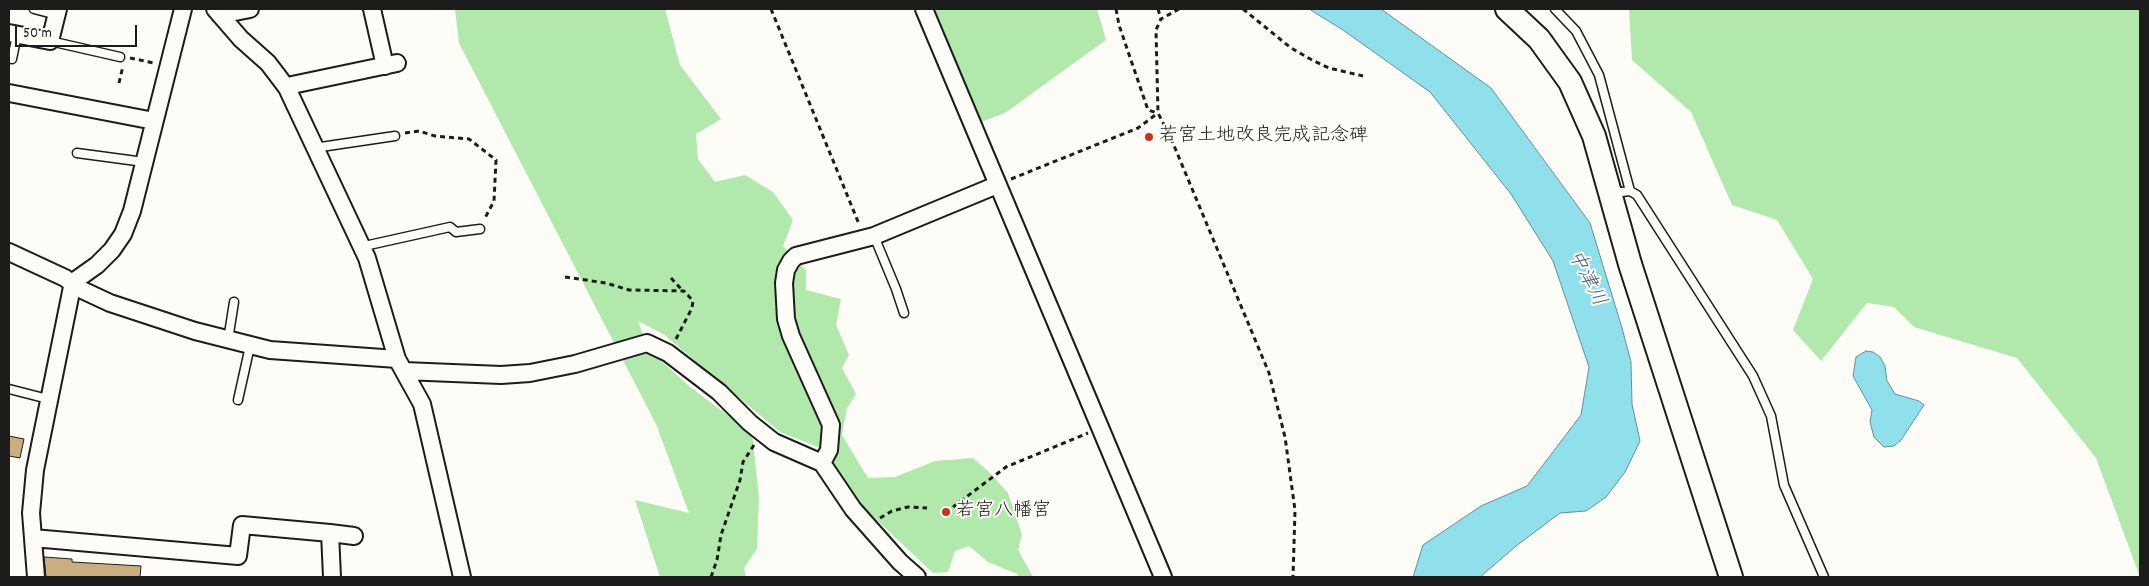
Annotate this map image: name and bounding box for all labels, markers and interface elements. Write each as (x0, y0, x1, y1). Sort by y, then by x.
scale bar (18, 15, 140, 47)
text: 50 m (23, 23, 52, 45)
place label: 若宮土地改良完成記念碑 (1159, 126, 1368, 148)
marker: 若宮土地改良完成記念碑 (1143, 131, 1155, 143)
water label: 中津川 (1561, 247, 1609, 311)
place label: 若宮八幡宮 (956, 501, 1051, 523)
marker: 若宮八幡宮 (940, 506, 952, 518)

